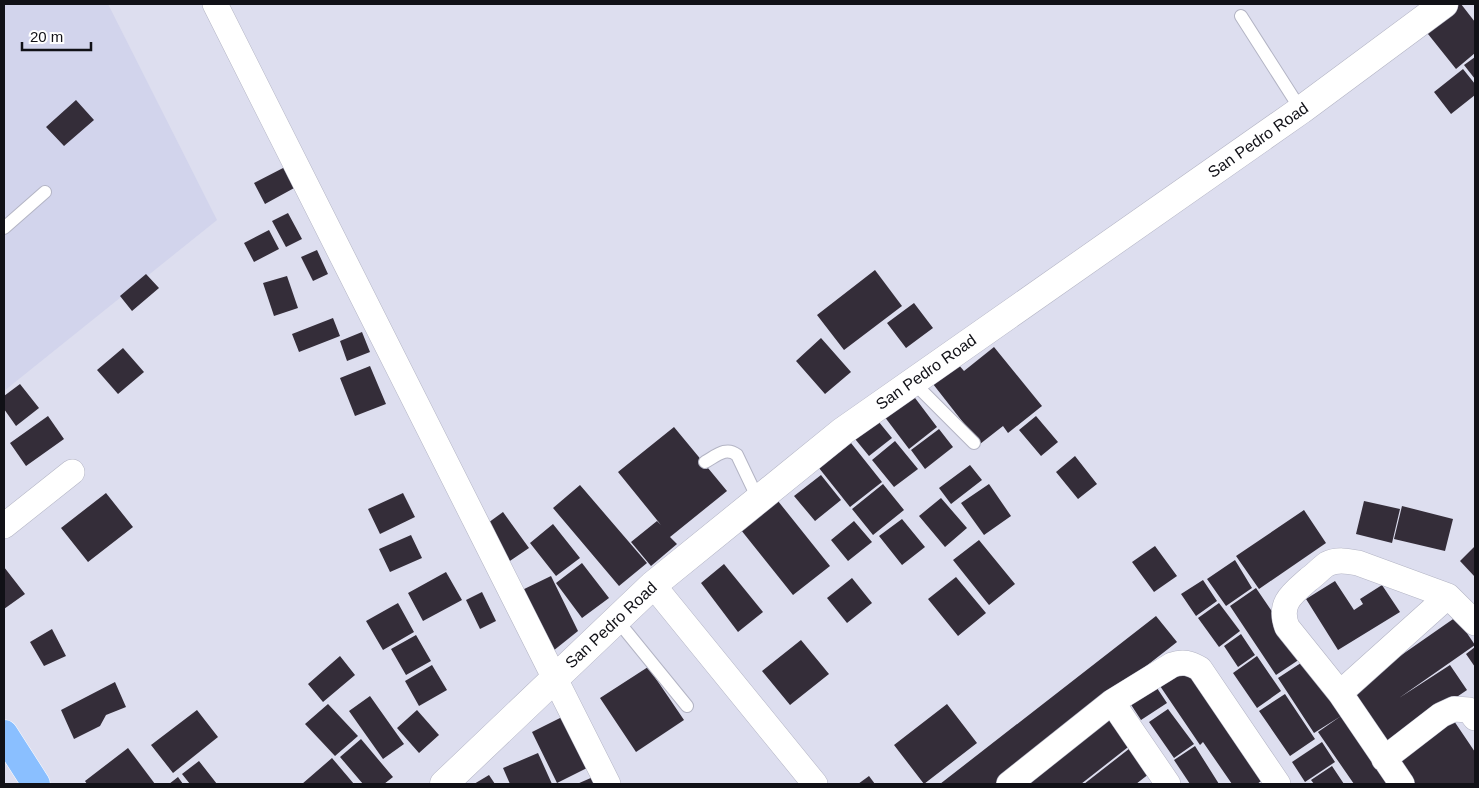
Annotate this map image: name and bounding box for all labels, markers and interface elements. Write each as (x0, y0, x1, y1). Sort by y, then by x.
scale bar (22, 20, 91, 52)
text: 20 m (30, 28, 63, 45)
street label: San Pedro Road (1205, 99, 1311, 181)
street label: San Pedro Road (873, 331, 979, 413)
street label: San Pedro Road (562, 578, 660, 672)

